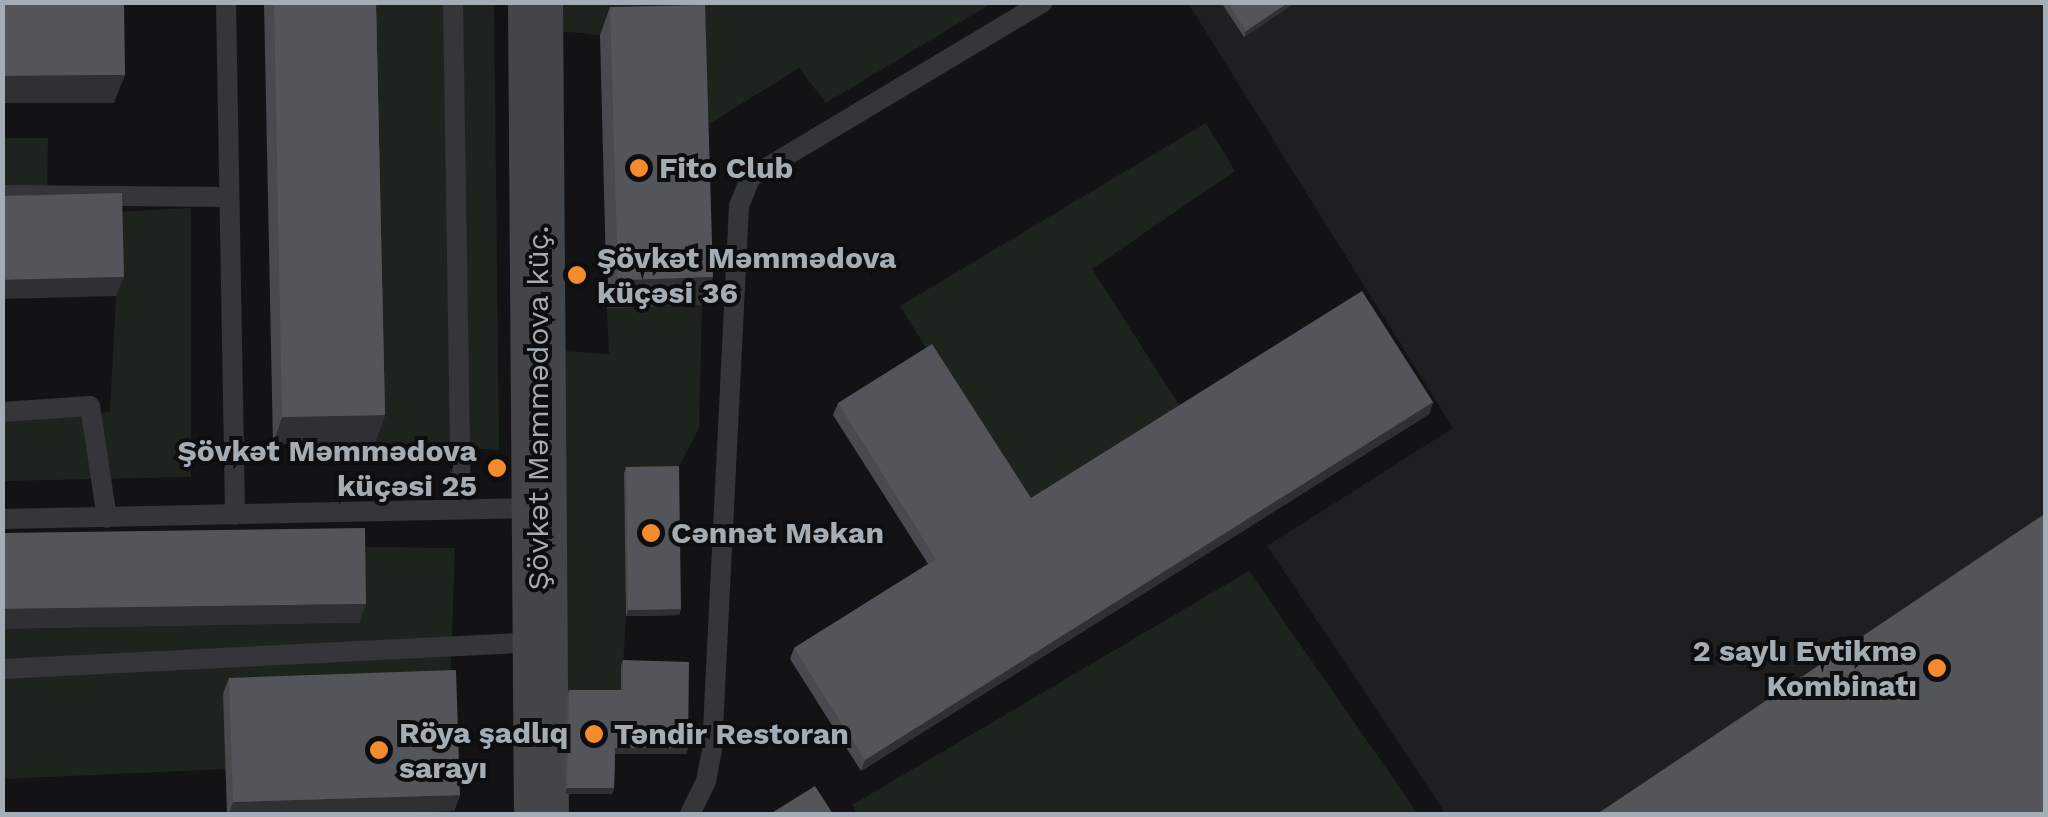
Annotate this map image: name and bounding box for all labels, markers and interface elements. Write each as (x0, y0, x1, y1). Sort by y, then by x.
place label: Fito Club (659, 150, 793, 186)
marker: Fito Club (628, 157, 650, 179)
street label: Şövkət Məmmədova küç. (520, 225, 556, 591)
place label: Şövkət Məmmədova küçəsi 36 (597, 240, 896, 310)
marker: Şövkət Məmmədova küçəsi 36 (566, 264, 588, 286)
place label: Şövkət Məmmədova küçəsi 25 (178, 433, 477, 504)
marker: Şövkət Məmmədova küçəsi 25 (486, 457, 508, 479)
place label: Cənnət Məkan (671, 515, 884, 551)
marker: Cənnət Məkan (640, 522, 662, 544)
place label: 2 saylı Evtikmə Kombinatı (1693, 633, 1917, 704)
marker: 2 saylı Evtikmə Kombinatı (1926, 657, 1948, 679)
place label: Röya şadlıq sarayı (399, 715, 569, 786)
place label: Təndir Restoran (614, 716, 849, 752)
marker: Təndir Restoran (583, 723, 605, 745)
marker: Röya şadlıq sarayı (368, 739, 390, 761)

